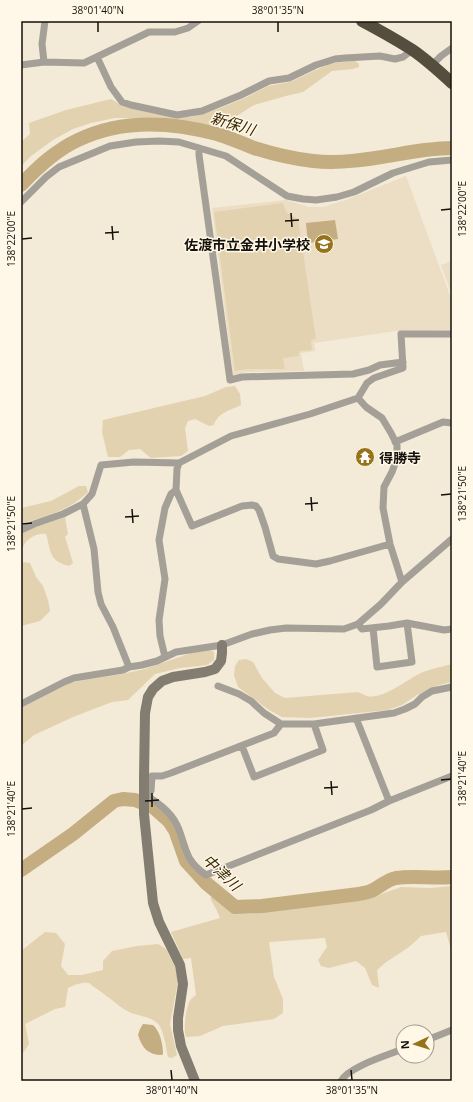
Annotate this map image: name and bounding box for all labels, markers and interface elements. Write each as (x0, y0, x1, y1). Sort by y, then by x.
text: 38°01'40"N (72, 3, 124, 17)
text: 38°01'35"N (252, 3, 304, 17)
water label: 新保川 (209, 107, 259, 140)
text: 138°22'00"E (455, 181, 469, 237)
text: 138°22'00"E (4, 211, 18, 267)
school or university icon: 佐渡市立金井小学校 (313, 233, 335, 255)
place label: 佐渡市立金井小学校 (184, 235, 310, 254)
temple icon: 得勝寺 (354, 446, 376, 468)
place label: 得勝寺 (379, 448, 421, 467)
text: 138°21'50"E (455, 466, 469, 522)
text: 138°21'50"E (4, 496, 18, 552)
text: 138°21'40"E (455, 751, 469, 807)
text: 138°21'40"E (4, 781, 18, 837)
water label: 中津川 (199, 849, 247, 896)
north arrow (395, 1024, 435, 1064)
text: N (397, 1040, 412, 1050)
text: 38°01'40"N (146, 1083, 198, 1097)
text: 38°01'35"N (326, 1083, 378, 1097)

